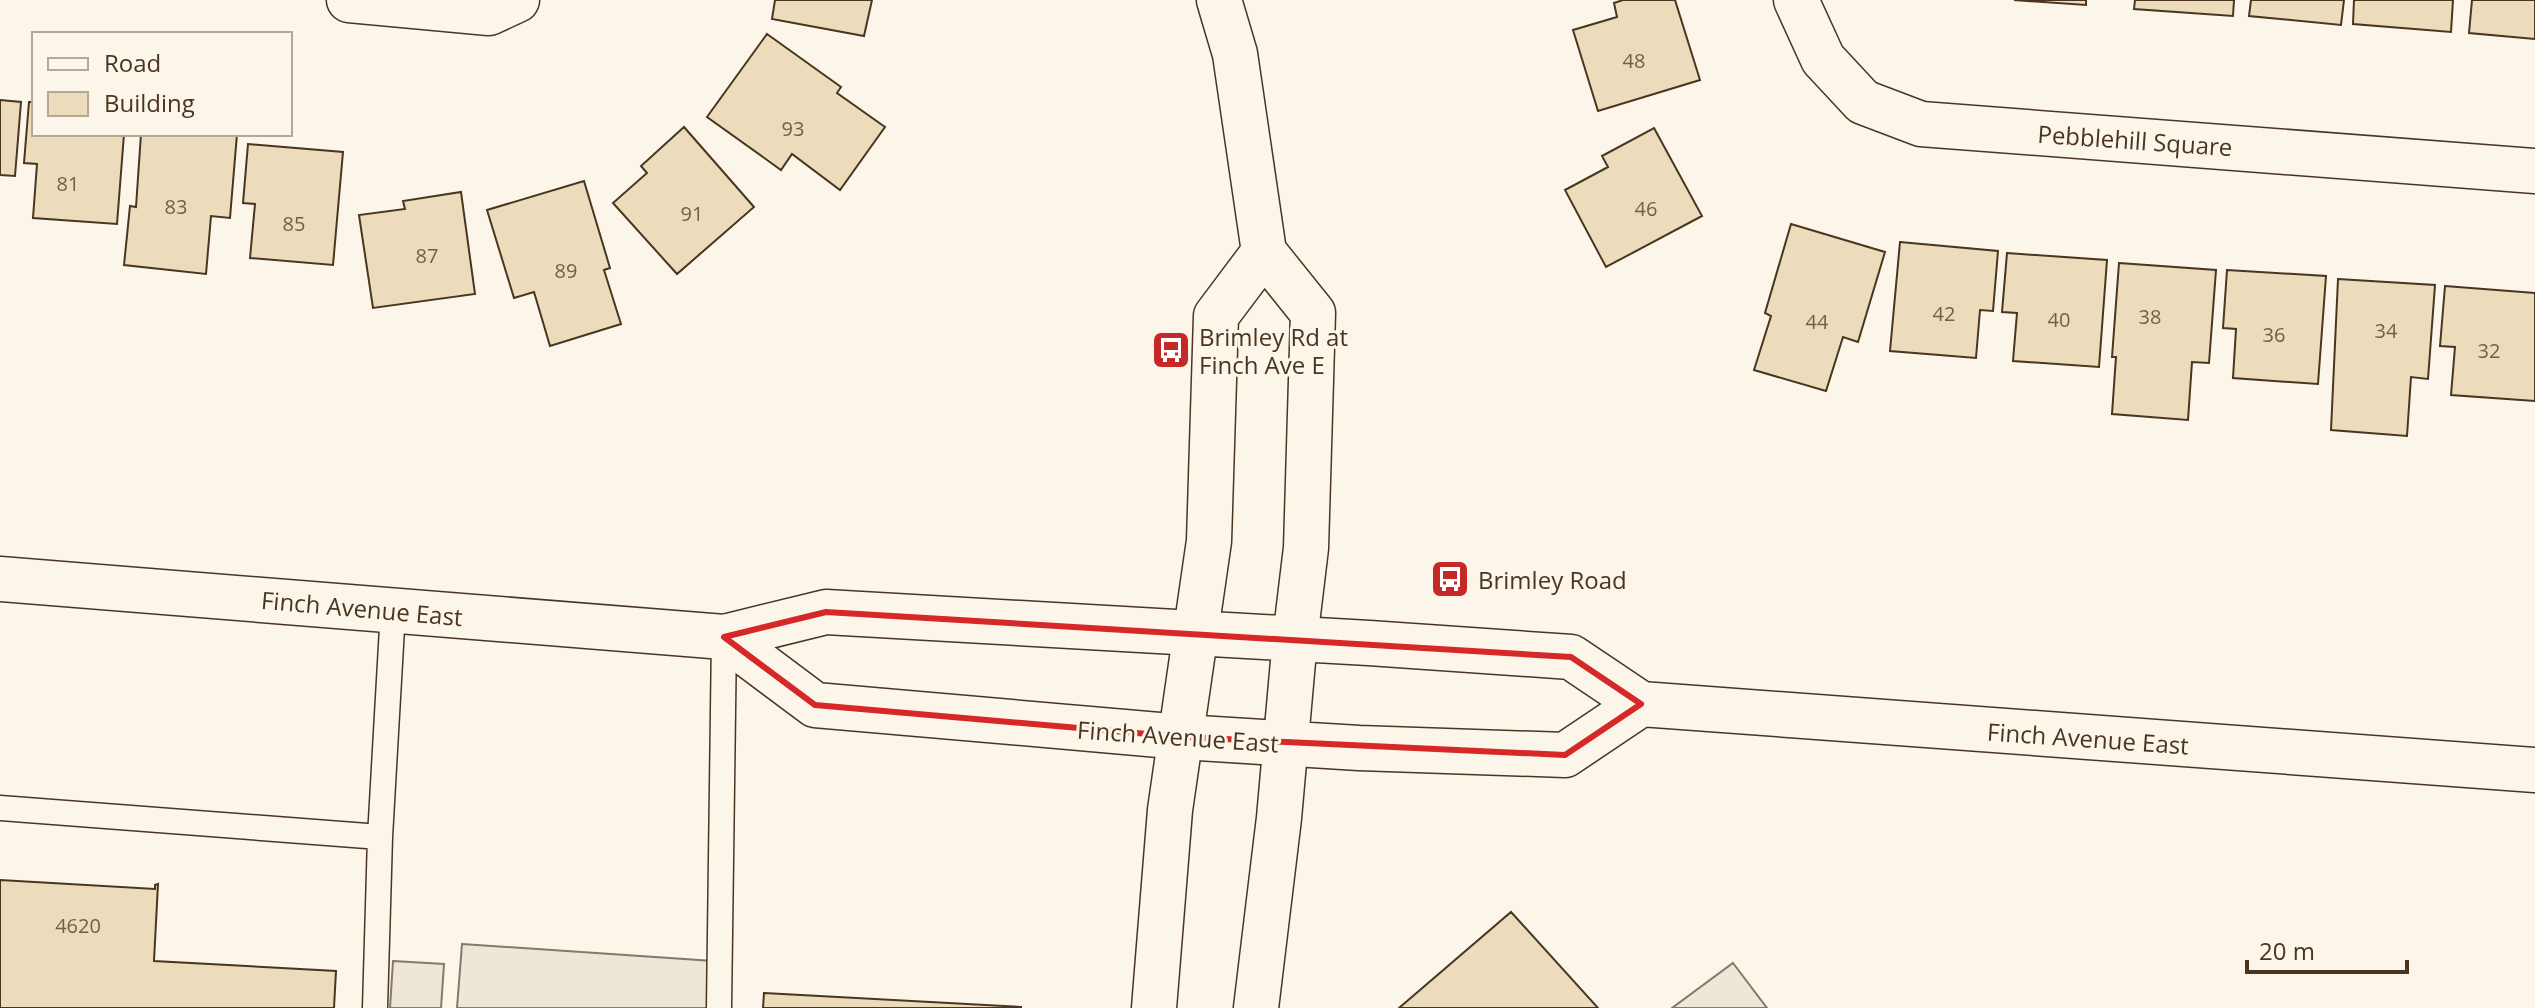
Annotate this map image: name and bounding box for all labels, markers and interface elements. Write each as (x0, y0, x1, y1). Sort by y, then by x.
legend (32, 32, 292, 136)
text: Road (104, 46, 161, 79)
house number: 48 (1623, 47, 1645, 74)
text: Building (104, 86, 195, 119)
house number: 93 (782, 115, 804, 142)
street label: Pebblehill Square (2037, 117, 2233, 163)
house number: 81 (57, 170, 79, 197)
house number: 83 (165, 193, 187, 220)
house number: 46 (1635, 195, 1657, 222)
house number: 91 (681, 200, 703, 227)
house number: 85 (283, 210, 305, 237)
house number: 87 (416, 242, 438, 269)
house number: 89 (555, 257, 577, 284)
house number: 42 (1933, 300, 1955, 327)
house number: 38 (2139, 303, 2161, 330)
house number: 40 (2048, 306, 2070, 333)
house number: 44 (1806, 308, 1829, 335)
house number: 34 (2375, 317, 2398, 344)
place label: Brimley Rd at Finch Ave E (1199, 320, 1348, 381)
house number: 36 (2263, 321, 2285, 348)
bus stop icon: Brimley Rd at Finch Ave E (1150, 329, 1192, 371)
house number: 32 (2478, 337, 2500, 364)
bus stop icon: Brimley Road (1429, 558, 1471, 600)
place label: Brimley Road (1478, 563, 1627, 596)
street label: Finch Avenue East (260, 583, 464, 633)
street label: Finch Avenue East (1076, 712, 1280, 760)
street label: Finch Avenue East (1986, 714, 2190, 762)
house number: 4620 (55, 912, 101, 939)
scale bar (2247, 924, 2407, 974)
text: 20 m (2259, 934, 2315, 967)

